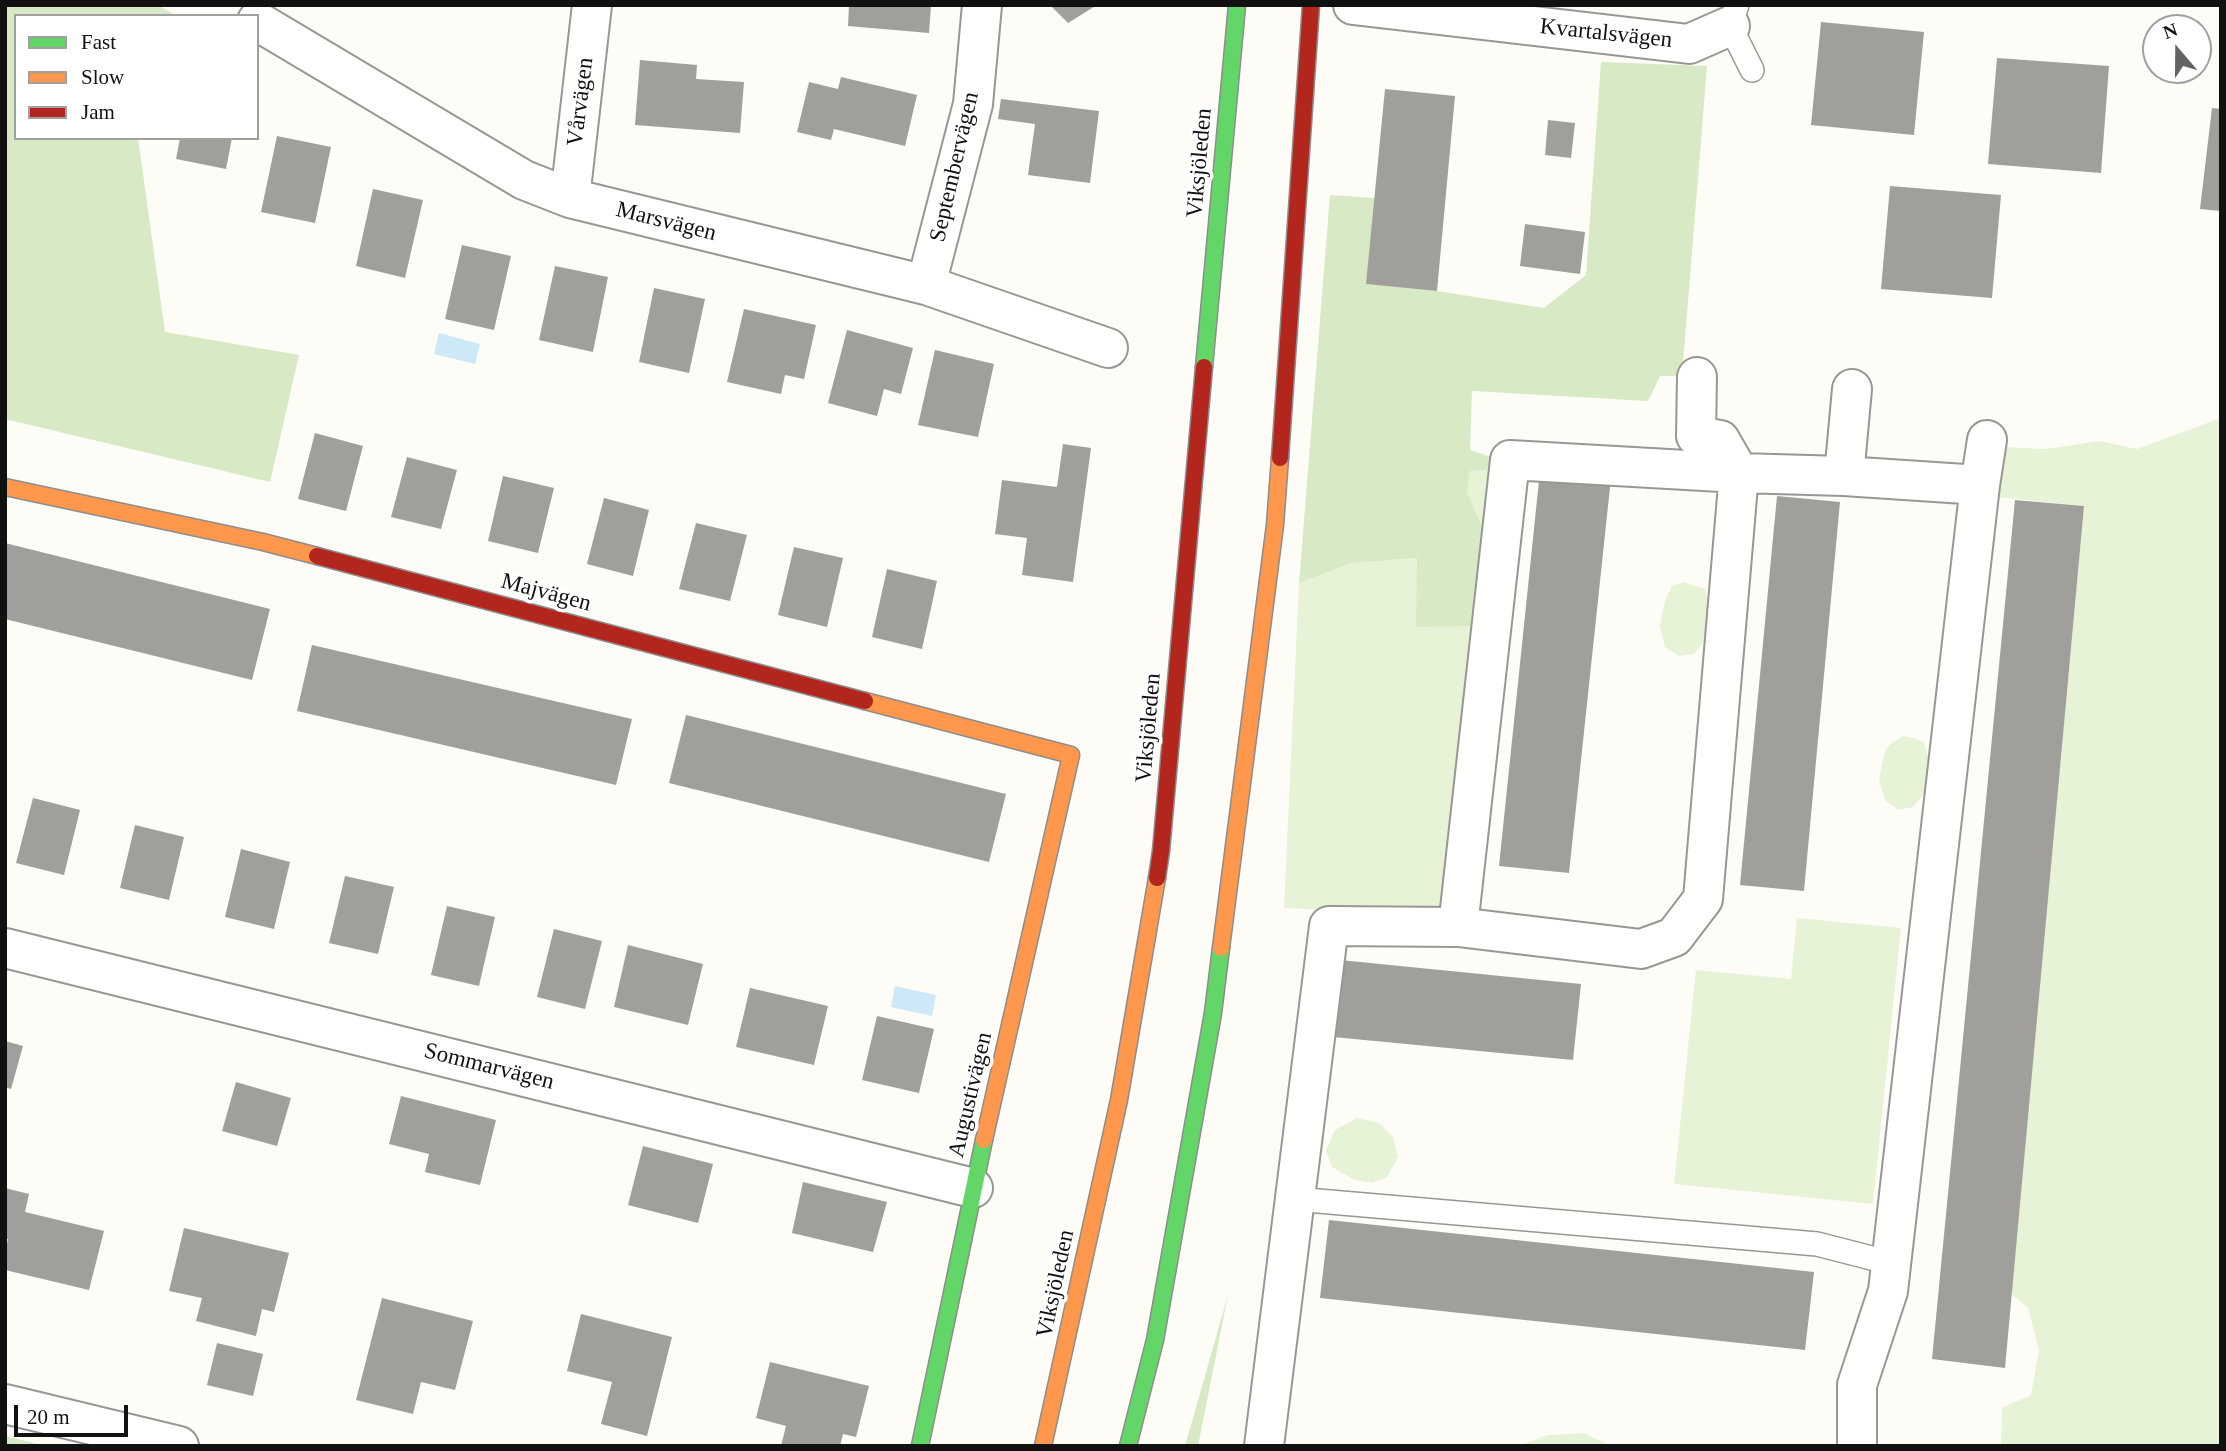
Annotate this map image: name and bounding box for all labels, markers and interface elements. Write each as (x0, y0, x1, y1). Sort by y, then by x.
street label: Kvartalsvägen (1539, 13, 1673, 55)
legend (14, 14, 259, 140)
north arrow (2142, 14, 2212, 84)
text: N (2160, 18, 2180, 43)
text: Fast (81, 30, 116, 54)
street label: Vårvägen (562, 56, 600, 148)
text: Slow (81, 65, 124, 89)
street label: Septembervägen (924, 89, 986, 245)
text: Jam (81, 100, 115, 124)
street label: Viksjöleden (1181, 107, 1219, 219)
street label: Marsvägen (613, 196, 719, 248)
street label: Majvägen (498, 568, 594, 618)
street label: Viksjöleden (1130, 672, 1168, 784)
street label: Augustivägen (943, 1030, 999, 1160)
street label: Sommarvägen (421, 1038, 557, 1096)
street label: Viksjöleden (1031, 1227, 1081, 1341)
scale bar (18, 1392, 131, 1436)
text: 20 m (27, 1405, 70, 1429)

